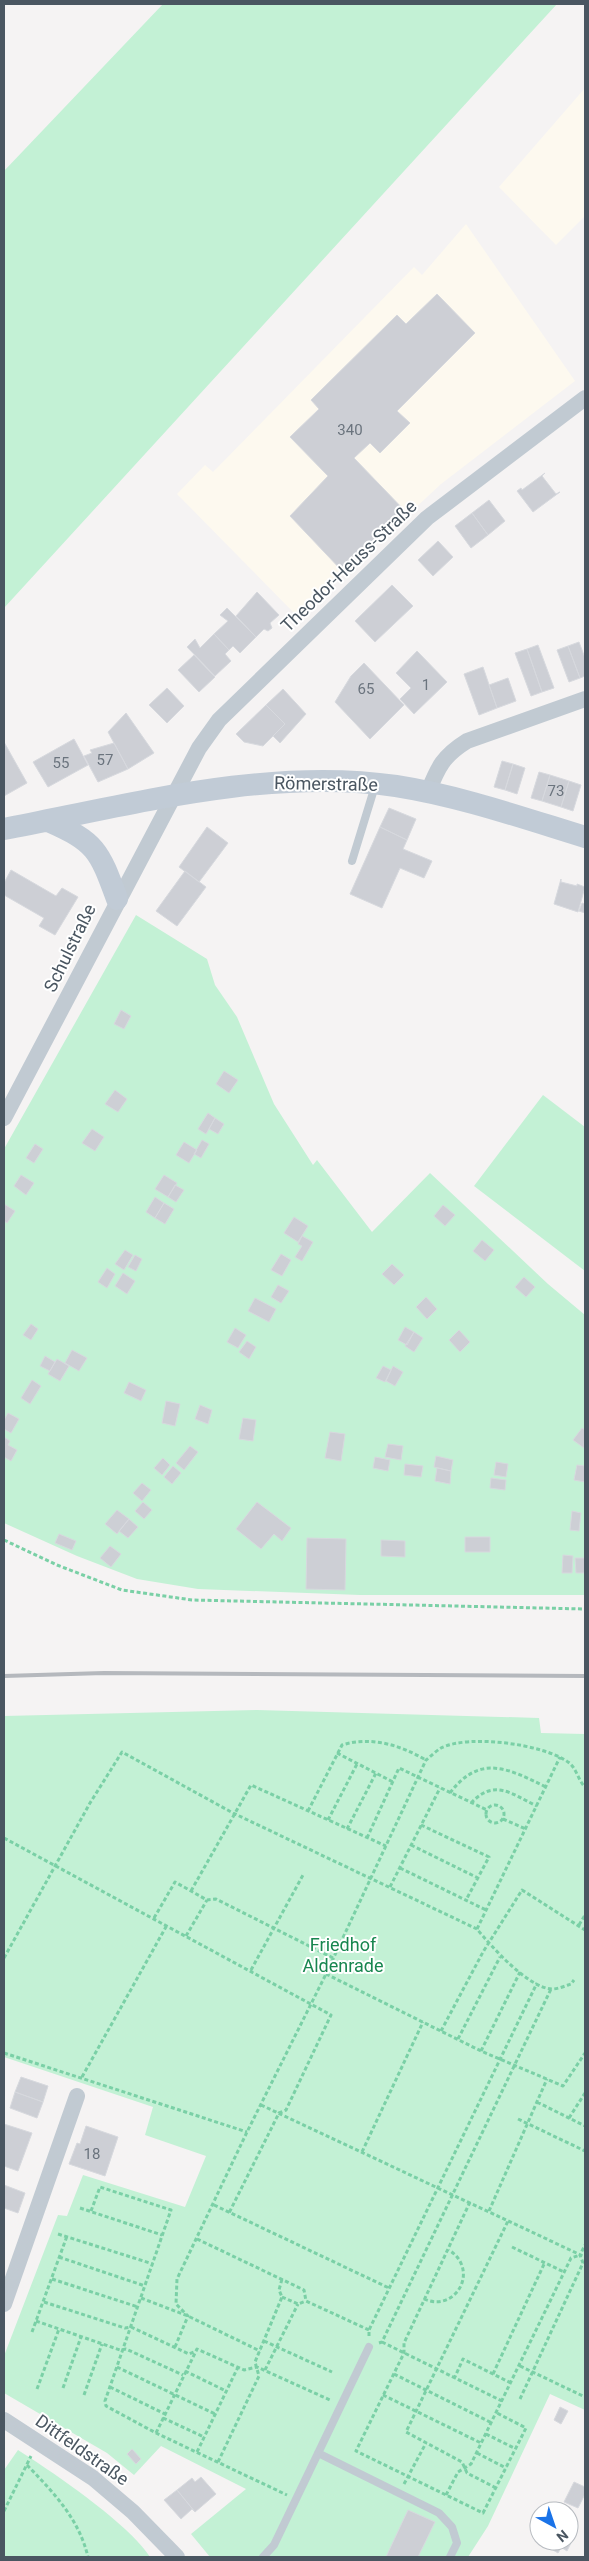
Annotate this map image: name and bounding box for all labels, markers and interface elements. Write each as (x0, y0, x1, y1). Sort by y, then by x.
house number: 340 (337, 421, 363, 439)
street label: Theodor-Heuss-Straße (277, 496, 421, 636)
house number: 1 (422, 676, 430, 694)
house number: 65 (358, 680, 374, 698)
house number: 57 (97, 751, 113, 769)
house number: 55 (53, 754, 69, 772)
street label: Römerstraße (274, 772, 378, 795)
house number: 73 (548, 782, 564, 800)
street label: Schulstraße (39, 900, 100, 995)
park label: Friedhof Aldenrade (303, 1934, 384, 1976)
house number: 18 (84, 2145, 100, 2163)
street label: Dittfeldstraße (32, 2410, 133, 2489)
north arrow (529, 2501, 579, 2551)
text: N (553, 2527, 571, 2545)

